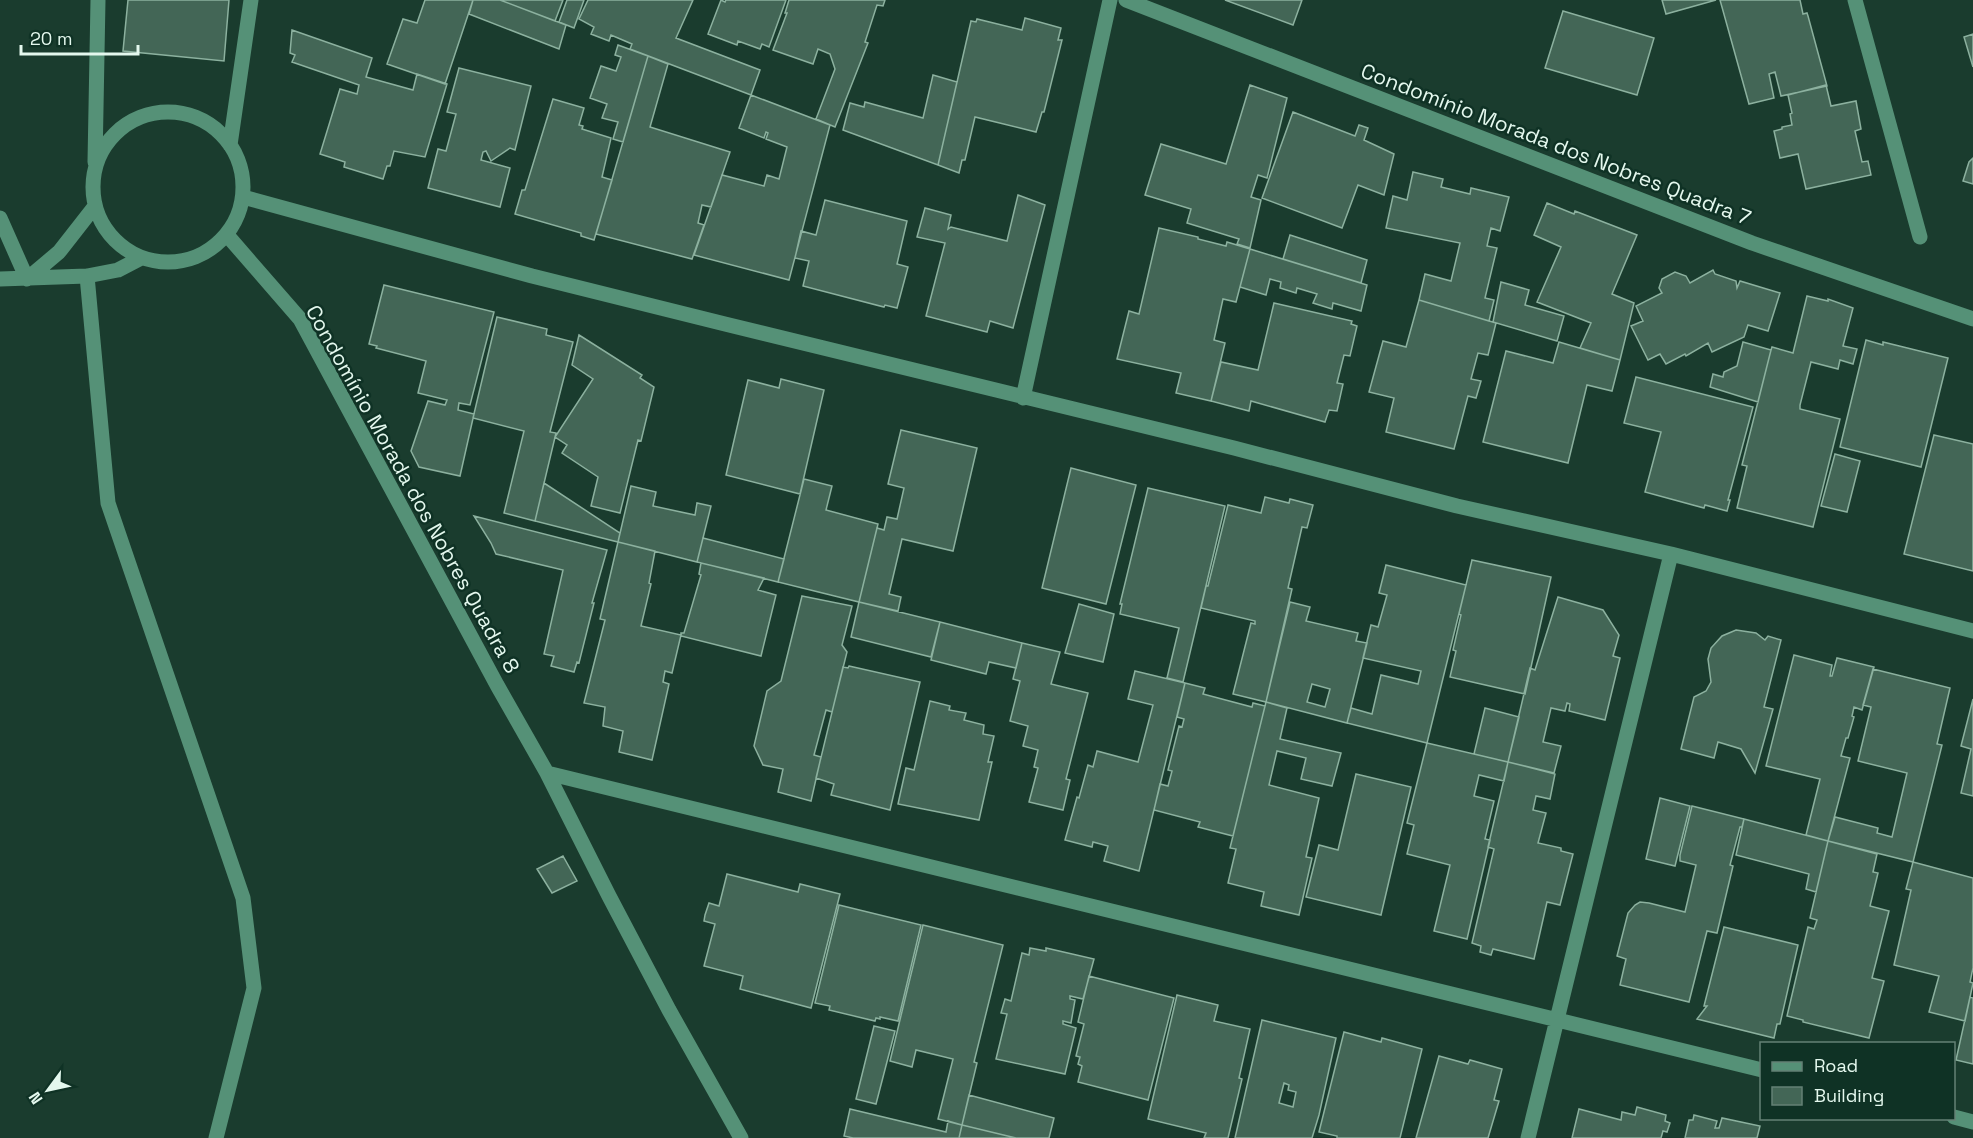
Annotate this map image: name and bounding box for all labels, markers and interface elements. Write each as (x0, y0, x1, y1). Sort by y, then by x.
scale bar (21, 18, 138, 56)
text: 20 m (30, 27, 73, 50)
street label: Condomínio Morada dos Nobres Quadra 7 (1357, 57, 1755, 231)
street label: Condomínio Morada dos Nobres Quadra 8 (300, 300, 526, 678)
legend (1760, 1042, 1955, 1120)
text: Road (1814, 1054, 1858, 1077)
north arrow (18, 1060, 78, 1120)
text: Building (1814, 1084, 1884, 1107)
text: N (24, 1088, 48, 1108)

